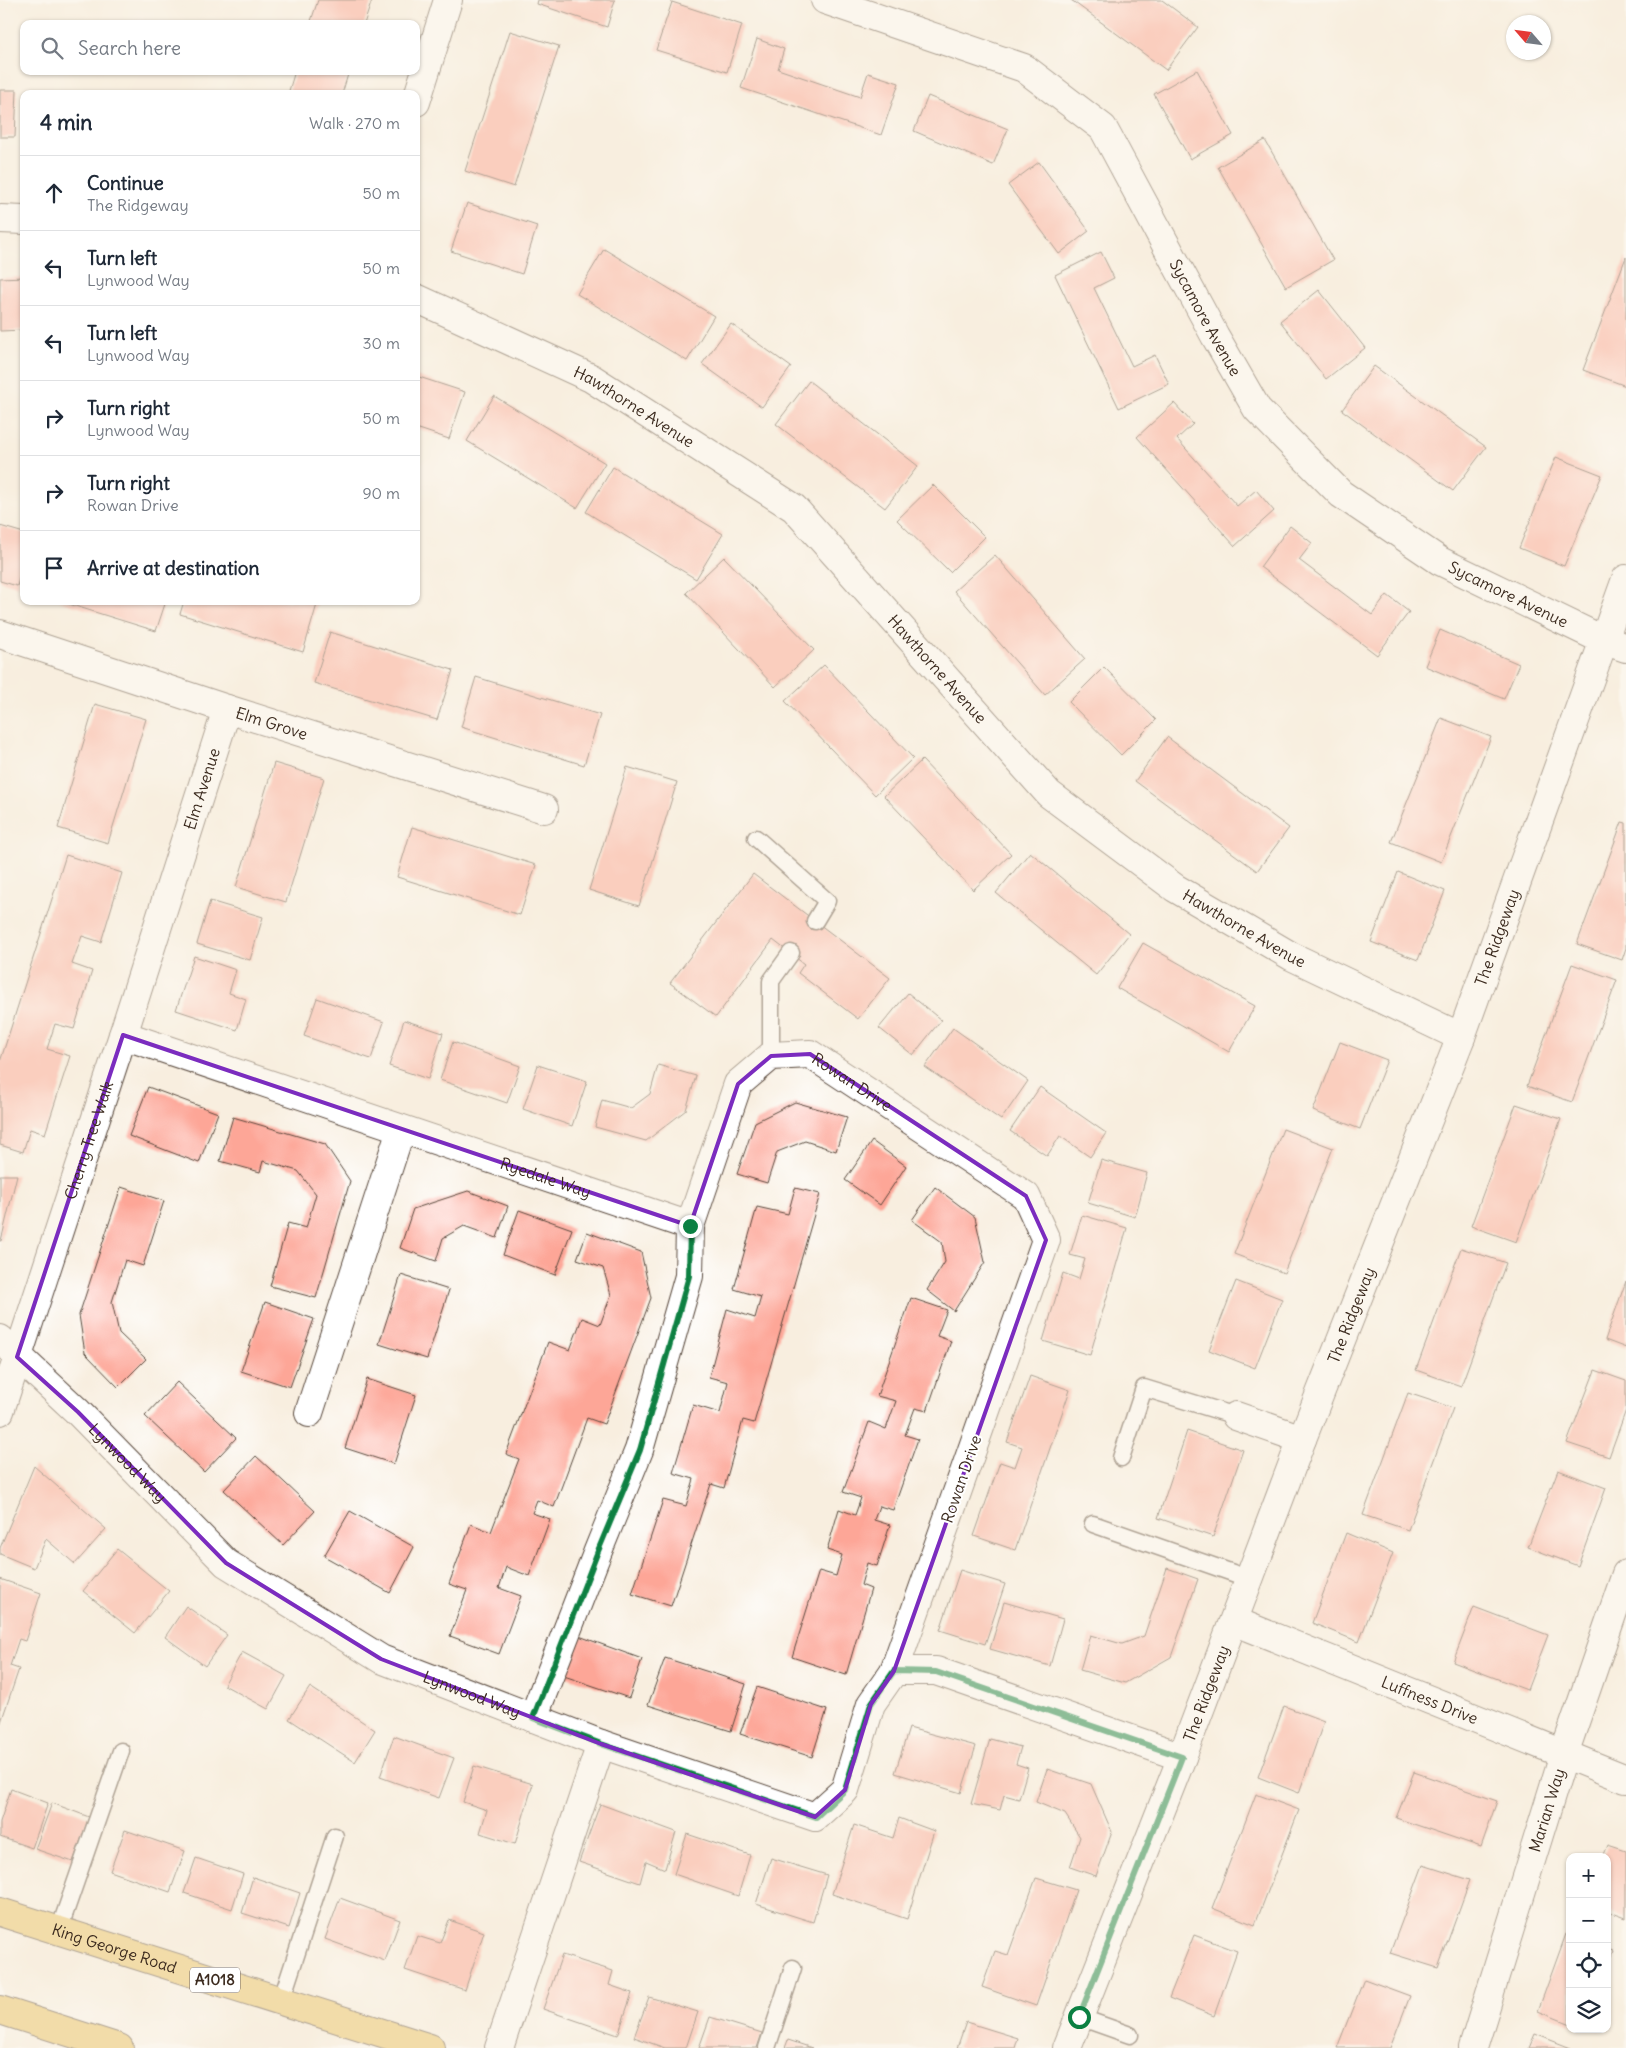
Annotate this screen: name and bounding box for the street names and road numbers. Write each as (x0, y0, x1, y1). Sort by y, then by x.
street label: Sycamore Avenue (1165, 256, 1246, 380)
street label: Hawthorne Avenue (571, 362, 698, 452)
street label: Sycamore Avenue (1445, 557, 1571, 632)
street label: Hawthorne Avenue (884, 610, 991, 727)
street label: Elm Grove (233, 702, 310, 744)
street label: Elm Avenue (179, 746, 224, 832)
street label: Hawthorne Avenue (1179, 885, 1309, 972)
street label: The Ridgeway (1470, 886, 1524, 989)
street label: Rowan Drive (808, 1048, 896, 1115)
street label: Cherry Tree Walk (60, 1078, 117, 1202)
street label: Ryedale Way (498, 1153, 594, 1202)
street label: The Ridgeway (1323, 1264, 1379, 1366)
street label: Lynwood Way (85, 1419, 171, 1507)
street label: Rowan Drive (937, 1432, 985, 1526)
street label: The Ridgeway (1179, 1642, 1233, 1744)
street label: Lynwood Way (420, 1666, 523, 1722)
street label: Luffness Drive (1378, 1671, 1481, 1728)
street label: Marian Way (1524, 1766, 1569, 1854)
street label: King George Road (49, 1919, 179, 1977)
road number: A1018 (190, 1968, 240, 1992)

